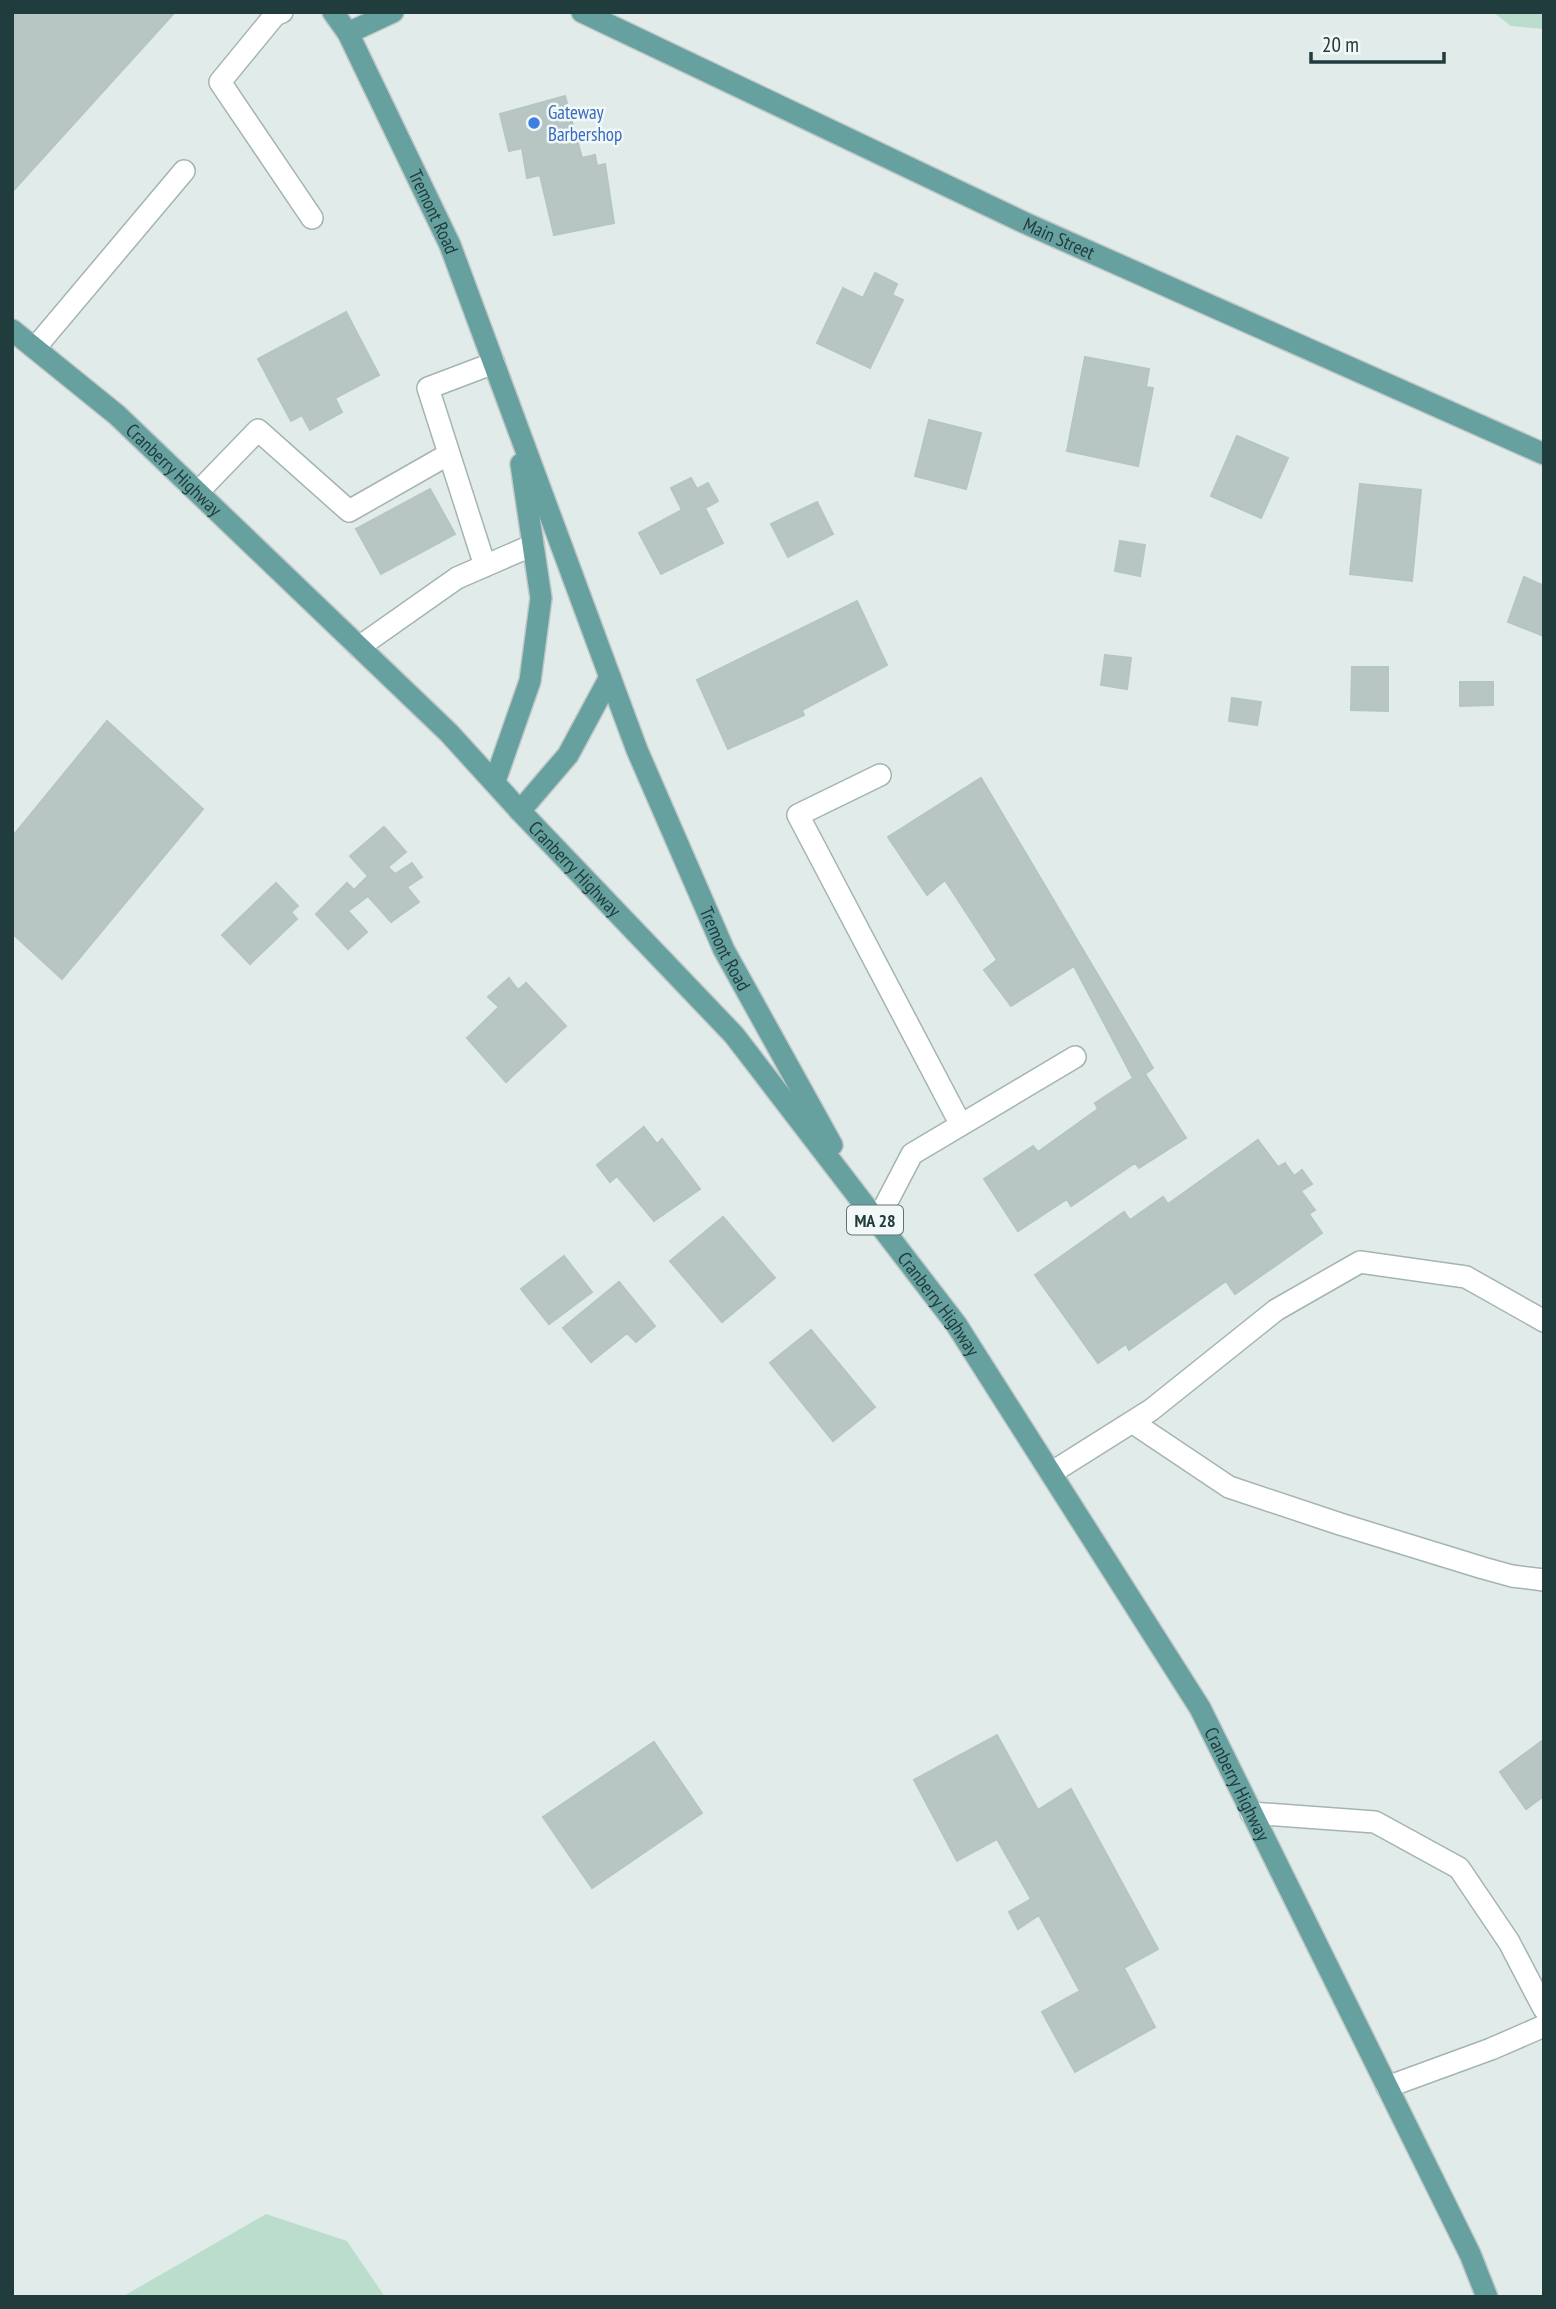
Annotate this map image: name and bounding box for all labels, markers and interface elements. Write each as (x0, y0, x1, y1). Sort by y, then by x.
scale bar (1311, 21, 1444, 65)
text: 20 m (1322, 31, 1359, 58)
place label: Gateway Barbershop (548, 100, 622, 146)
marker: Gateway Barbershop (526, 115, 542, 131)
street label: Tremont Road (403, 166, 464, 257)
street label: Main Street (1020, 212, 1099, 265)
street label: Cranberry Highway (121, 418, 228, 522)
street label: Cranberry Highway (524, 816, 627, 922)
street label: Tremont Road (695, 903, 756, 995)
road number: MA 28 (847, 1205, 903, 1234)
street label: Cranberry Highway (893, 1247, 986, 1361)
street label: Cranberry Highway (1199, 1723, 1276, 1845)

